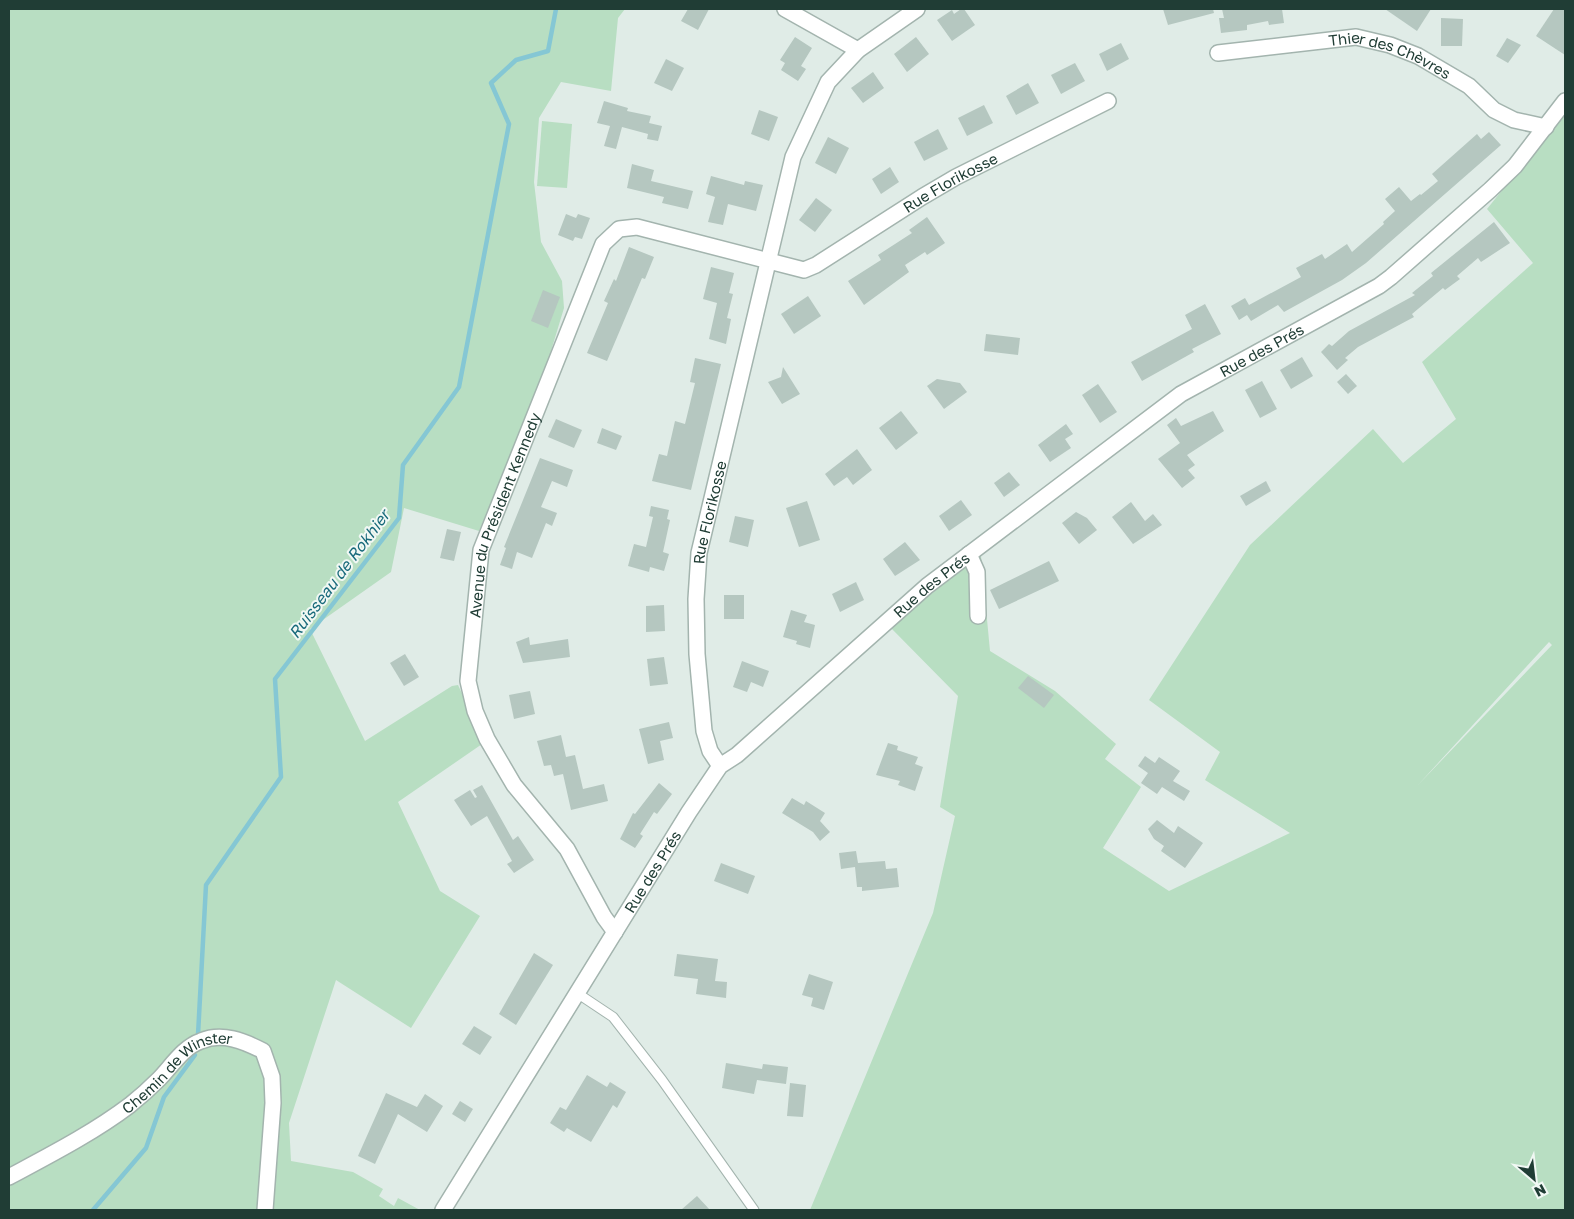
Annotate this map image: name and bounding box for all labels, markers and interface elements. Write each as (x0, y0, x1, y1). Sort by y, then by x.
street label: Thier des Chèvres (1328, 28, 1454, 82)
street label: Rue Florikosse (899, 149, 1001, 216)
street label: Rue des Prés (1216, 320, 1307, 380)
street label: Avenue du Président Kennedy (465, 409, 544, 619)
street label: Rue Florikosse (689, 459, 730, 565)
water label: Ruisseau de Rokhier (284, 504, 395, 642)
street label: Rue des Prés (889, 548, 973, 621)
street label: Rue des Prés (620, 827, 684, 916)
street label: Chemin de Winster (118, 1028, 234, 1117)
north arrow (1509, 1154, 1559, 1204)
text: N (1532, 1181, 1549, 1201)

